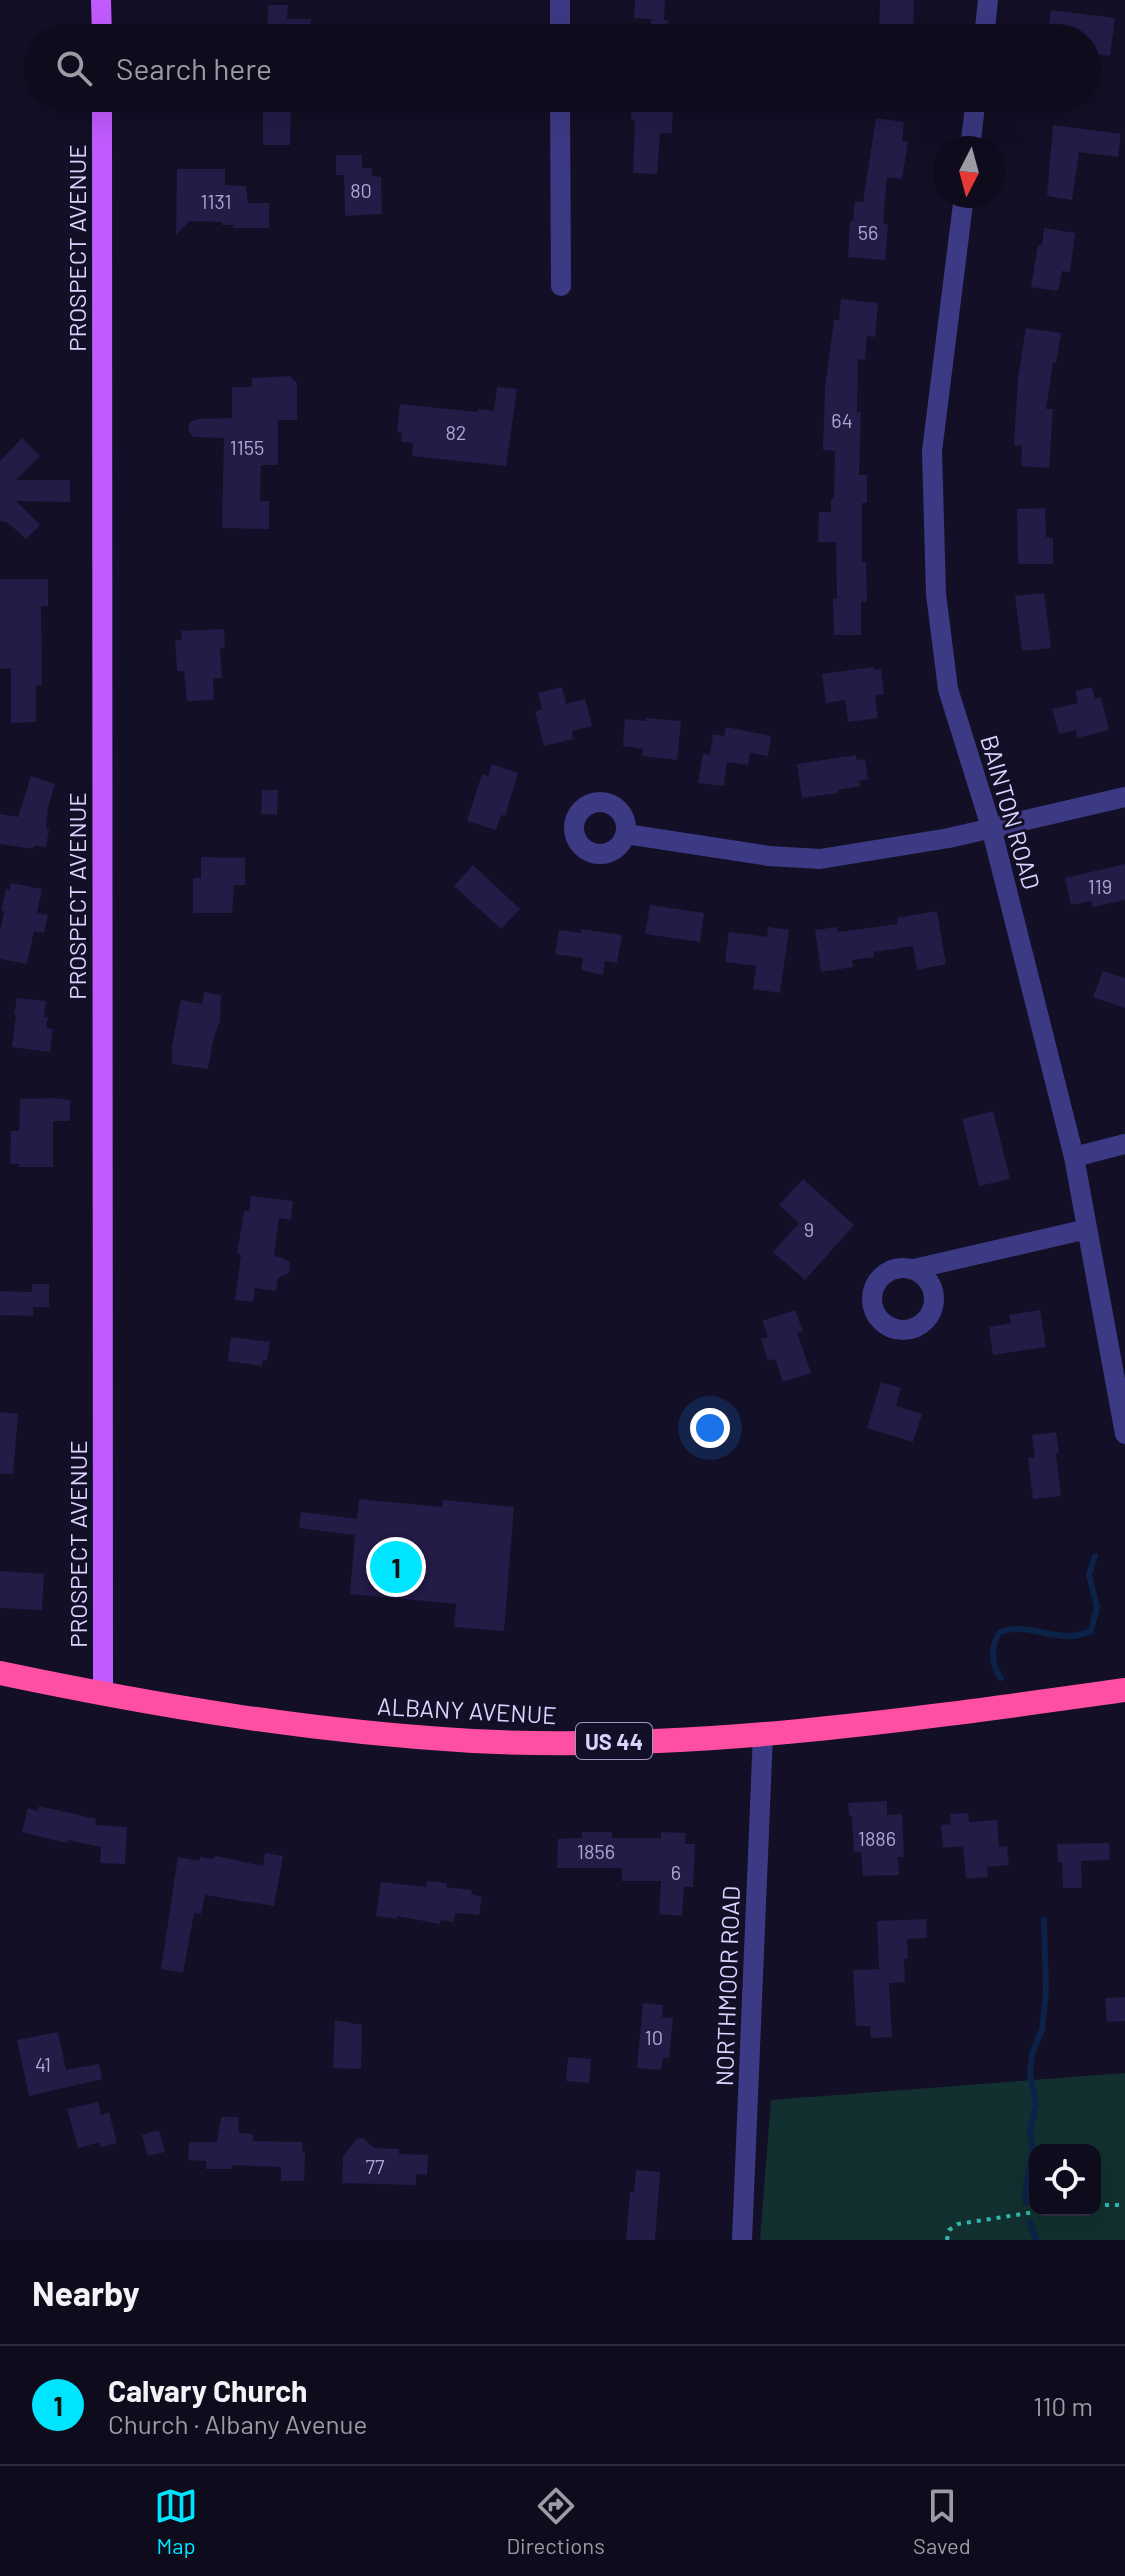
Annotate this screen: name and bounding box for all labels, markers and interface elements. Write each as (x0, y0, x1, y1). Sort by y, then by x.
search box (24, 24, 1101, 112)
icon: search (52, 46, 96, 90)
text: Search here (116, 50, 272, 86)
north arrow (933, 136, 1005, 208)
street label: PROSPECT AVENUE (62, 144, 91, 352)
house number: 80 (350, 178, 372, 202)
house number: 1131 (200, 189, 232, 213)
house number: 56 (858, 220, 878, 244)
house number: 64 (831, 408, 853, 432)
house number: 82 (445, 420, 467, 444)
house number: 1155 (230, 435, 264, 459)
street label: BAINTON ROAD (975, 732, 1047, 892)
street label: PROSPECT AVENUE (62, 792, 91, 1000)
house number: 119 (1088, 874, 1112, 898)
house number: 9 (804, 1217, 814, 1241)
your location (690, 1408, 730, 1448)
street label: PROSPECT AVENUE (63, 1440, 92, 1648)
pin: 1 (370, 1537, 422, 1597)
street label: ALBANY AVENUE (376, 1691, 558, 1729)
road number: US 44 (576, 1723, 652, 1759)
house number: 1886 (858, 1826, 896, 1850)
house number: 1856 (577, 1839, 615, 1863)
house number: 6 (671, 1860, 681, 1884)
street label: NORTHMOOR ROAD (709, 1885, 745, 2087)
house number: 10 (645, 2025, 663, 2049)
house number: 41 (35, 2052, 51, 2076)
map controls (1029, 2144, 1101, 2216)
button: locate (1029, 2144, 1101, 2216)
house number: 77 (366, 2154, 385, 2178)
text: Nearby (32, 2272, 140, 2313)
text: Calvary Church (108, 2372, 308, 2408)
text: 1 (53, 2390, 63, 2421)
text: 110 m (1033, 2390, 1093, 2421)
text: Church · Albany Avenue (108, 2408, 367, 2439)
tab: Map (154, 2484, 198, 2558)
tab: Directions (506, 2484, 605, 2558)
tab: Saved (913, 2484, 971, 2558)

